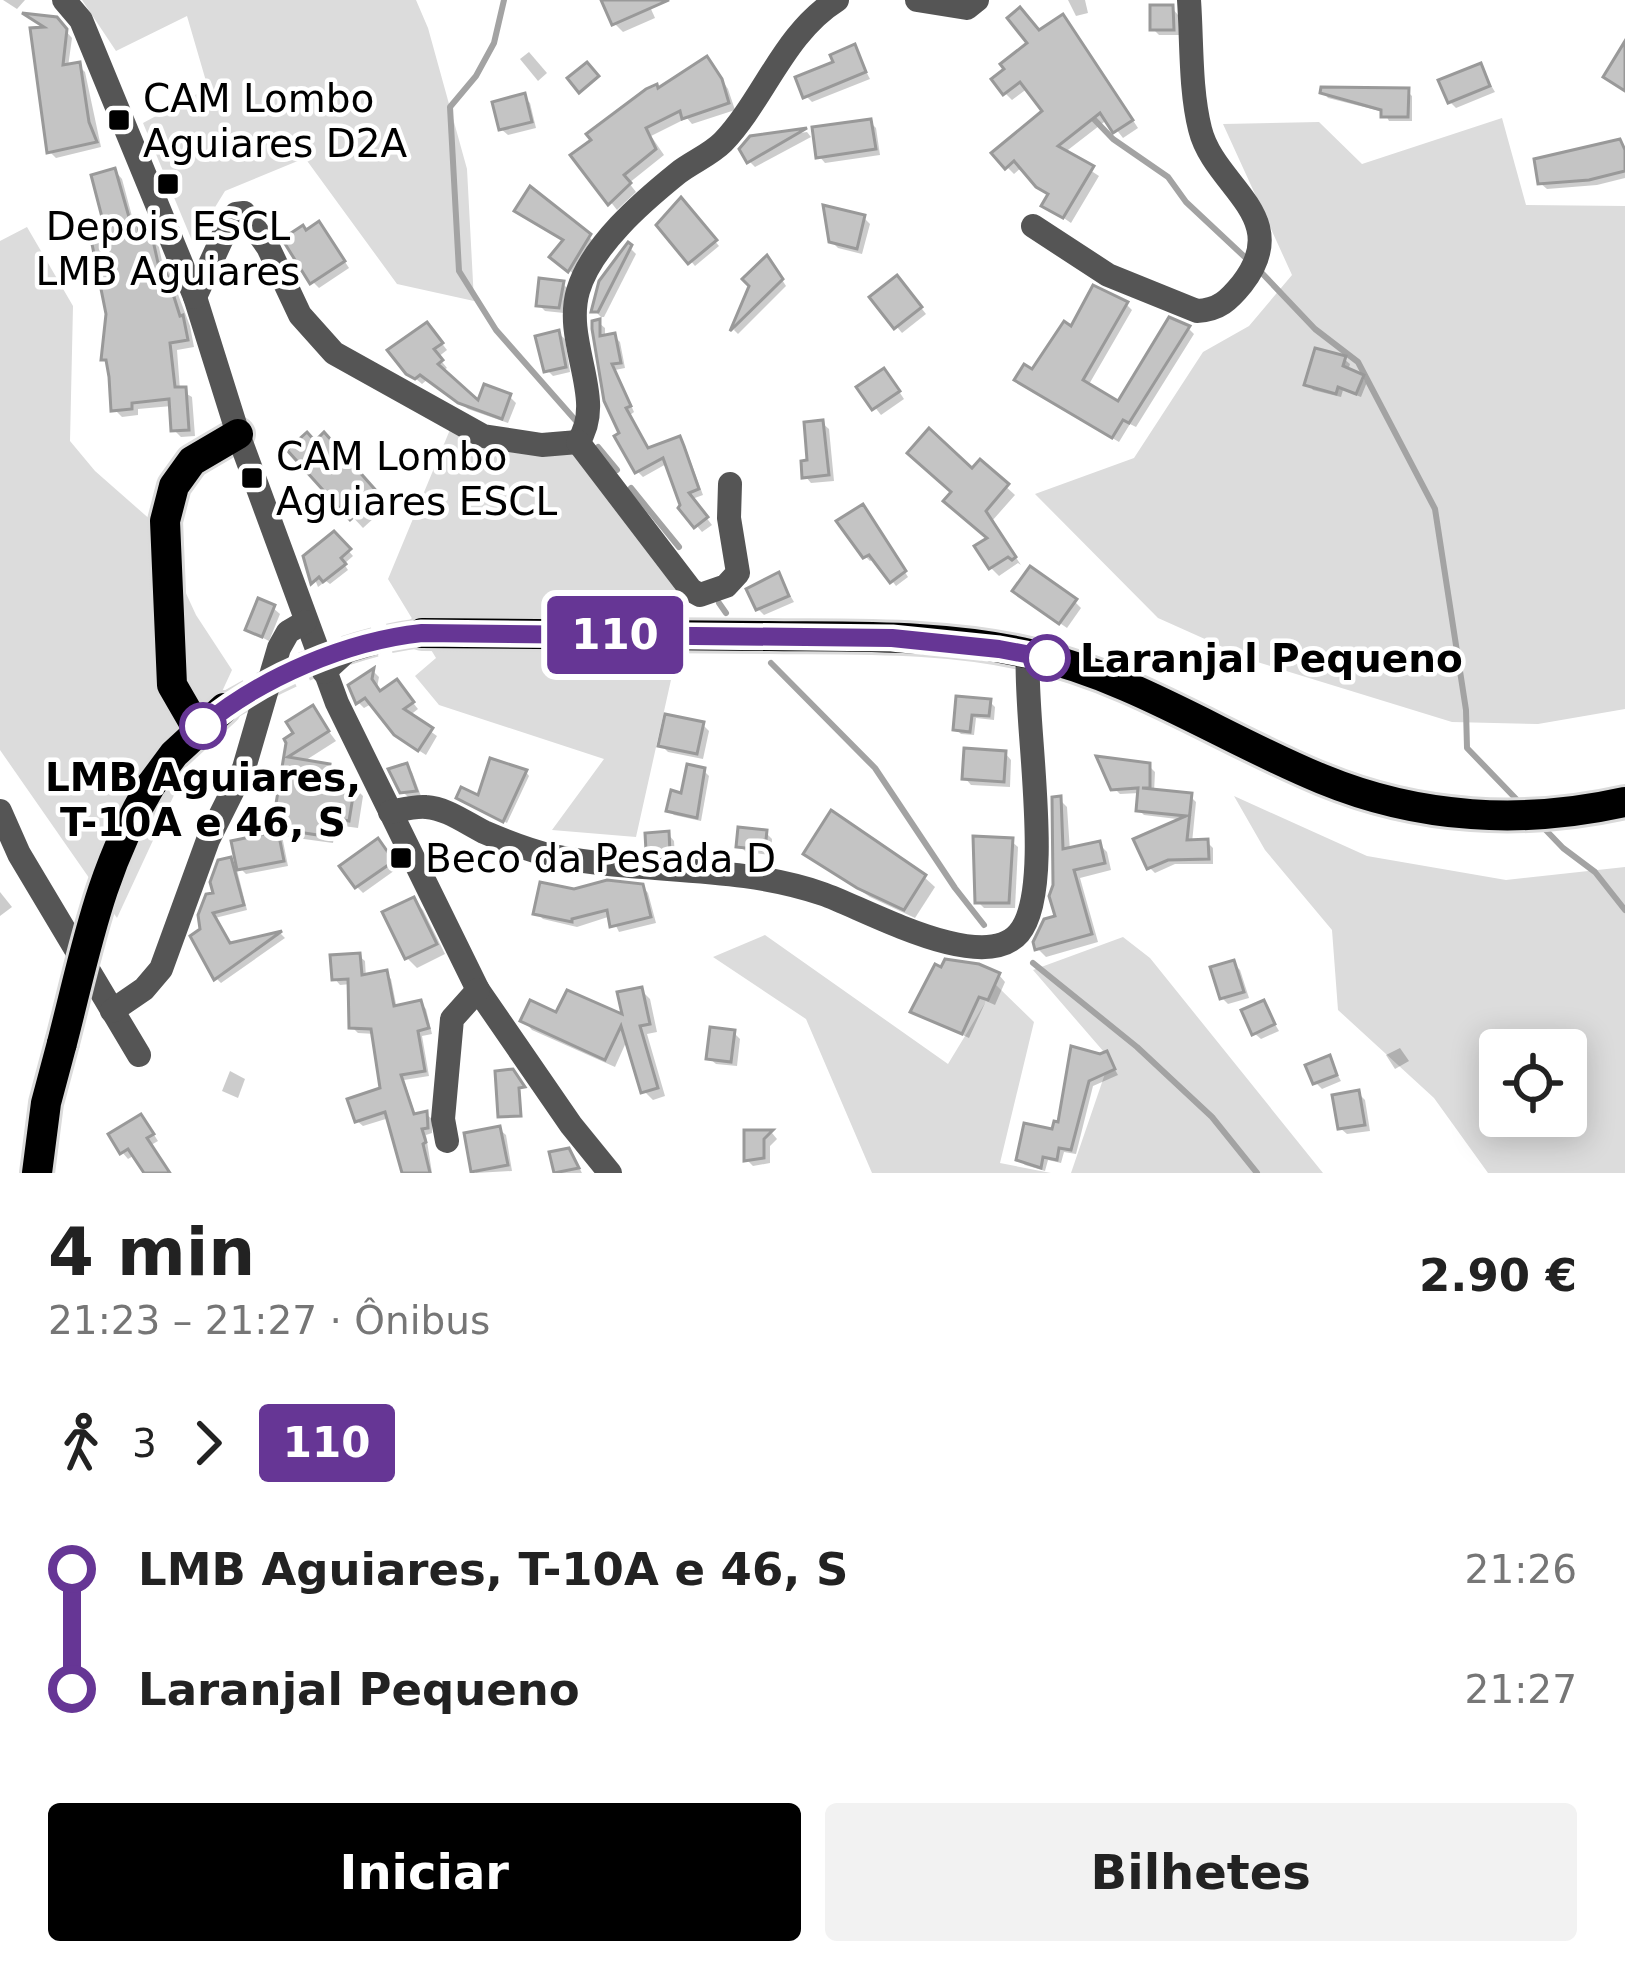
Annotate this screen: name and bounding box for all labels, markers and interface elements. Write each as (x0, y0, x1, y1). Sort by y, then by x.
place label: CAM Lombo Aguiares D2A (143, 76, 408, 166)
marker: CAM Lombo Aguiares D2A (106, 107, 132, 133)
marker: Depois ESCL LMB Aguiares (155, 171, 181, 197)
place label: Depois ESCL LMB Aguiares (36, 204, 300, 294)
place label: CAM Lombo Aguiares ESCL (276, 434, 557, 524)
marker: CAM Lombo Aguiares ESCL (239, 465, 265, 491)
line badge: 110 (546, 596, 684, 674)
text: 110 (571, 610, 659, 659)
marker: Laranjal Pequeno (1025, 636, 1069, 680)
place label: Laranjal Pequeno (1080, 636, 1463, 681)
marker: LMB Aguiares, T-10A e 46, S (181, 704, 225, 748)
place label: LMB Aguiares, T-10A e 46, S (45, 755, 361, 845)
place label: Beco da Pesada D (425, 836, 776, 881)
marker: Beco da Pesada D (388, 845, 414, 871)
map controls (1479, 1029, 1587, 1137)
button: locate (1479, 1029, 1587, 1137)
text: 4 min (48, 1214, 255, 1291)
text: 2.90 € (1419, 1249, 1577, 1302)
text: 21:23 – 21:27 · Ônibus (48, 1298, 490, 1343)
icon: walk (48, 1410, 114, 1476)
icon: forward (175, 1410, 241, 1476)
text: 110 (283, 1418, 371, 1467)
text: 3 (132, 1421, 157, 1466)
text: LMB Aguiares, T-10A e 46, S (138, 1543, 848, 1596)
text: 21:26 (1465, 1547, 1577, 1592)
text: Laranjal Pequeno (138, 1663, 580, 1716)
text: 21:27 (1465, 1667, 1577, 1712)
button: Iniciar (48, 1803, 801, 1941)
button: Bilhetes (825, 1803, 1577, 1941)

